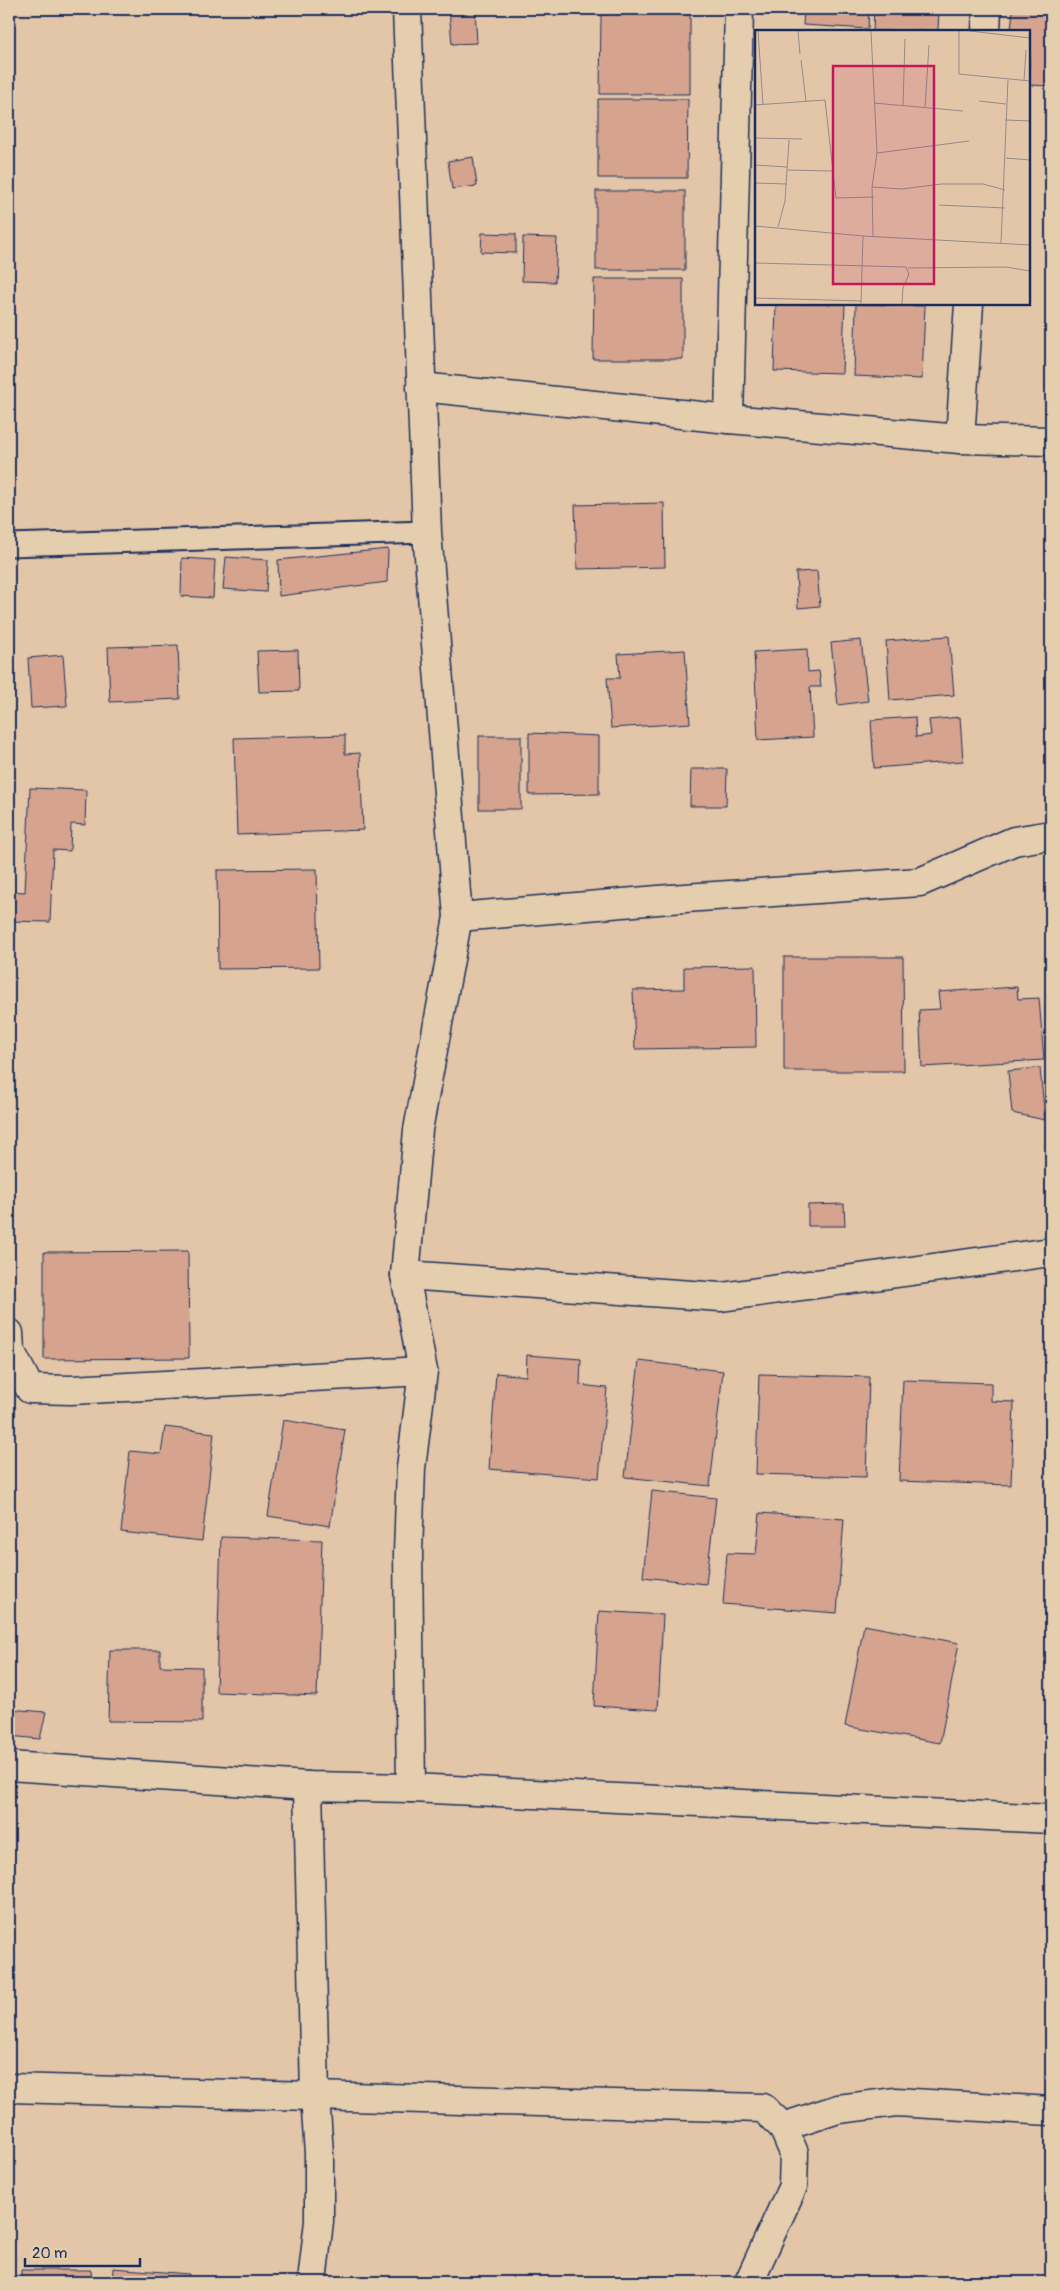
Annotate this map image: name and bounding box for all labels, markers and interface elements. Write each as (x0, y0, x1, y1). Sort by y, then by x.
inset map (755, 30, 1030, 305)
scale bar (25, 2236, 140, 2268)
text: 20 m (32, 2244, 67, 2263)

